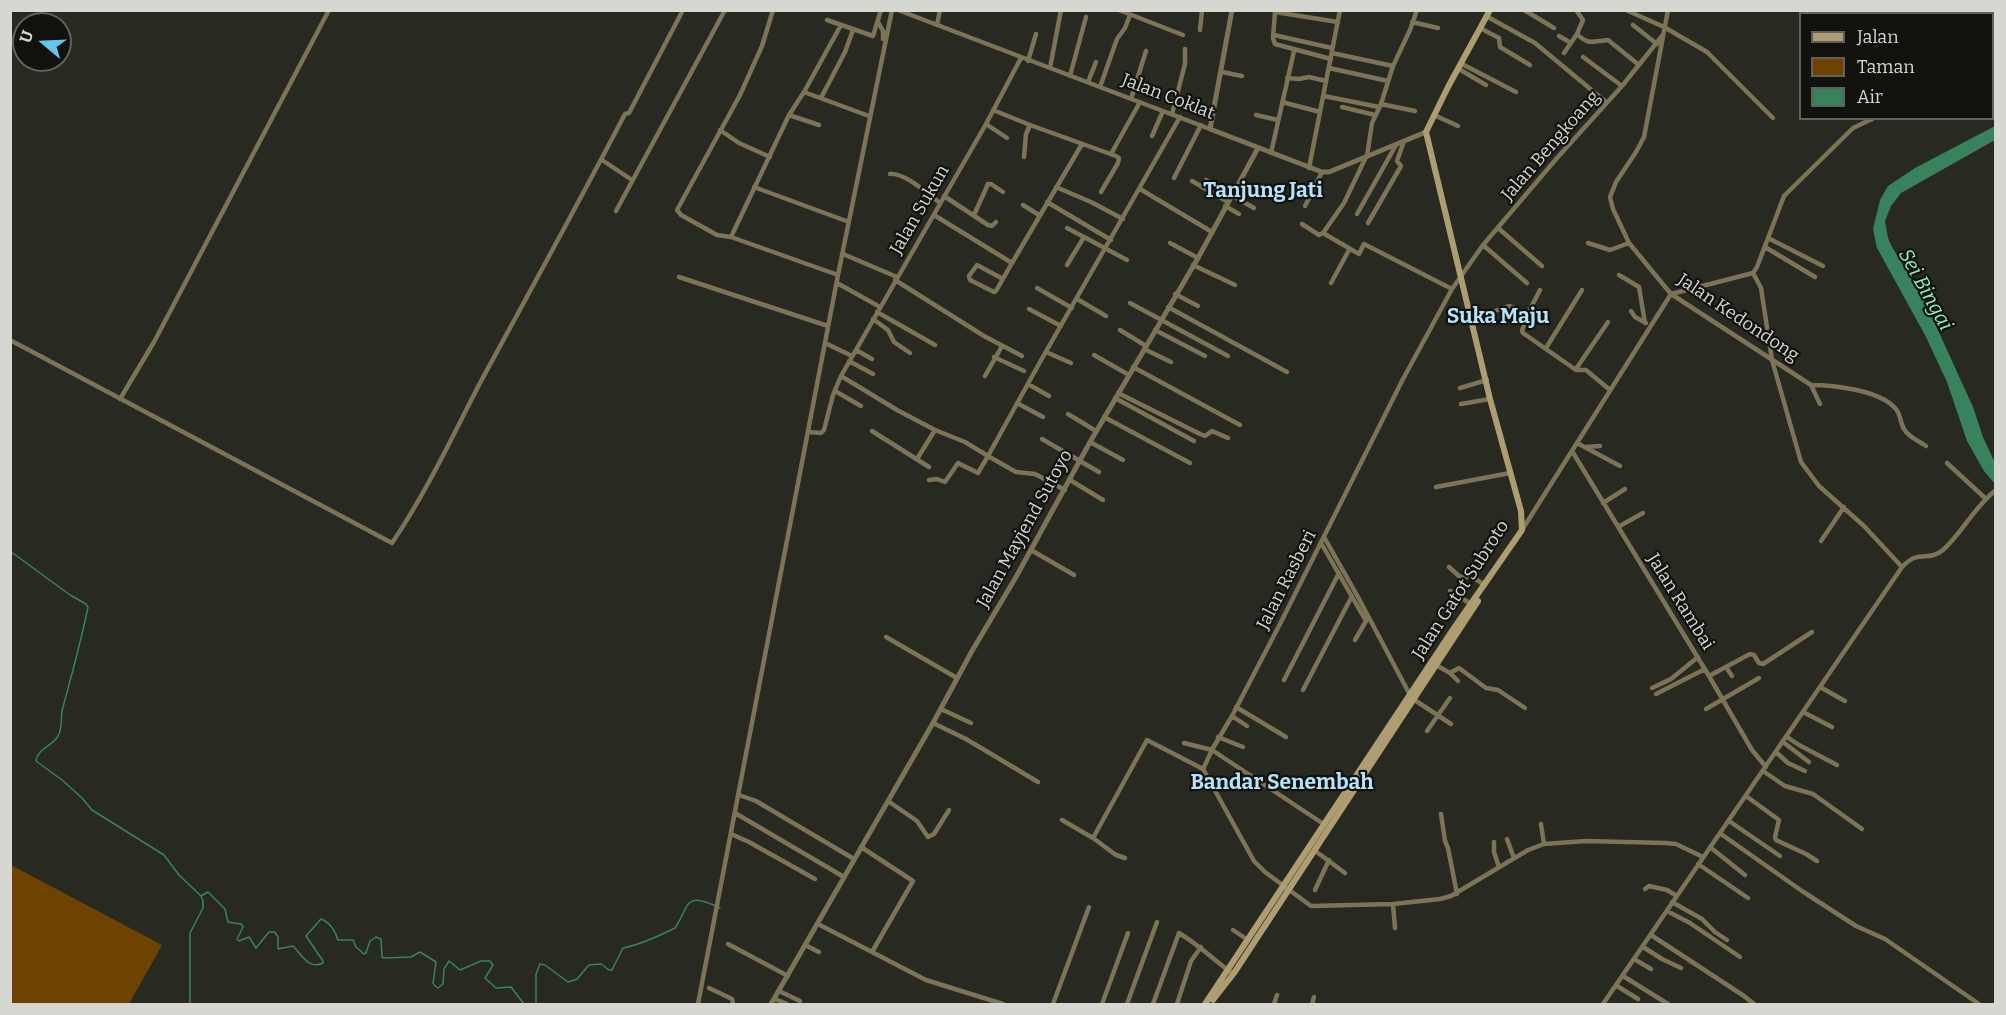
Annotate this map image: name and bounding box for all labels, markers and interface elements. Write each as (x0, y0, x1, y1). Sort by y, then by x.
north arrow (12, 12, 72, 72)
legend (1799, 12, 1994, 120)
text: Jalan (1857, 26, 1899, 48)
text: U (15, 28, 37, 45)
text: Taman (1857, 56, 1915, 78)
street label: Jalan Coklat (1118, 69, 1218, 125)
text: Air (1857, 86, 1883, 108)
street label: Jalan Bengkoang (1497, 87, 1605, 205)
street label: Jalan Sukun (886, 162, 954, 258)
district label: Tanjung Jati (1203, 178, 1323, 204)
water label: Sei Bingai (1893, 245, 1957, 335)
street label: Jalan Kedondong (1673, 269, 1803, 367)
district label: Suka Maju (1447, 304, 1549, 330)
street label: Jalan Mayjend Sutoyo (973, 446, 1077, 612)
street label: Jalan Gatot Subroto (1408, 516, 1514, 664)
street label: Jalan Rasberi (1253, 527, 1321, 633)
street label: Jalan Rambai (1642, 550, 1718, 654)
district label: Bandar Senembah (1190, 770, 1374, 796)

